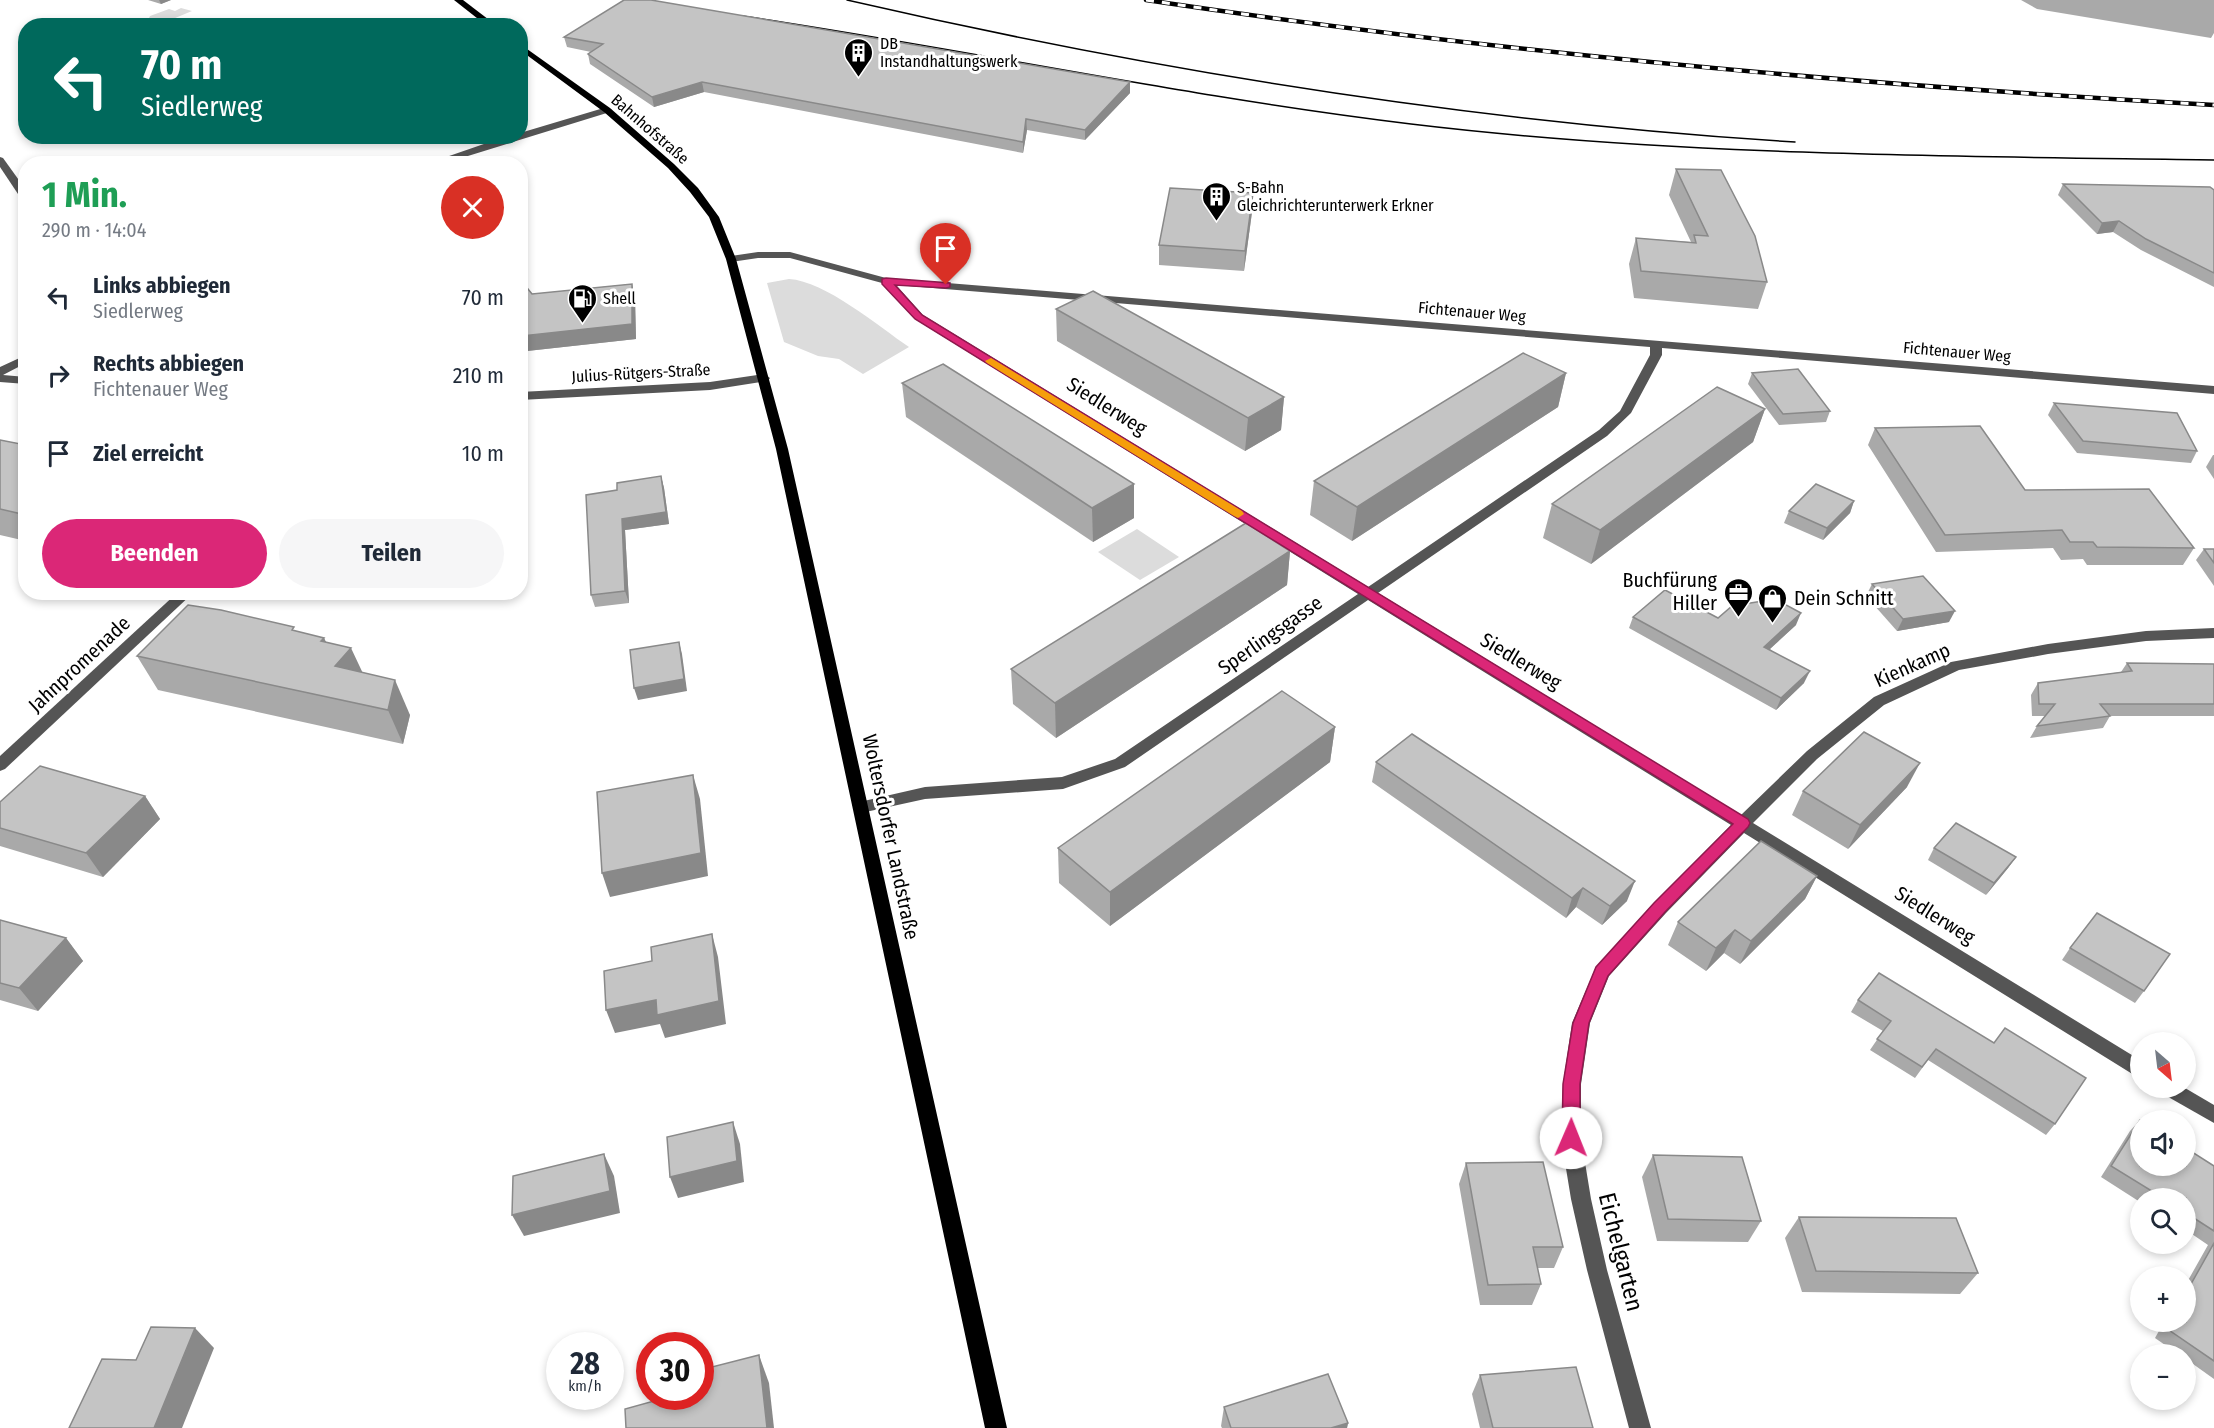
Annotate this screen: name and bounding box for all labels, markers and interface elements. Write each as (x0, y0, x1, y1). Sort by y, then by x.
place label: DB Instandhaltungswerk (880, 34, 1018, 71)
building icon: DB Instandhaltungswerk (843, 36, 875, 78)
text: 70 m (141, 40, 222, 90)
icon: left (42, 42, 120, 120)
street label: Bahnhofstraße (607, 90, 693, 168)
text: Siedlerweg (141, 91, 262, 123)
text: 1 Min. (42, 173, 127, 217)
button: close (441, 176, 504, 239)
place label: S-Bahn Gleichrichterunterwerk Erkner (1237, 178, 1434, 215)
building icon: S-Bahn Gleichrichterunterwerk Erkner (1200, 180, 1232, 222)
text: 290 m · 14:04 (42, 218, 146, 242)
pin (920, 223, 971, 285)
icon: arrive (929, 232, 962, 265)
text: Links abbiegen (93, 272, 231, 299)
icon: left (42, 281, 75, 314)
fuel station icon: Shell (566, 282, 598, 324)
text: 70 m (462, 284, 504, 311)
place label: Shell (603, 289, 636, 308)
street label: Fichtenauer Weg (1417, 298, 1527, 326)
text: Siedlerweg (93, 299, 183, 323)
street label: Fichtenauer Weg (1902, 338, 2012, 366)
text: Rechts abbiegen (93, 350, 244, 377)
icon: right (42, 359, 75, 392)
street label: Julius-Rütgers-Straße (571, 360, 711, 386)
text: 210 m (453, 362, 504, 389)
street label: Siedlerweg (1062, 372, 1152, 440)
text: Fichtenauer Weg (93, 377, 228, 401)
icon: arrive (42, 437, 75, 470)
text: Ziel erreicht (93, 440, 204, 467)
text: 10 m (462, 440, 504, 467)
button: Beenden (42, 519, 267, 588)
button: Teilen (279, 519, 504, 588)
place label: Buchfürung Hiller (1623, 568, 1718, 615)
office icon: Buchfürung Hiller (1722, 576, 1754, 618)
shop icon: Dein Schnitt (1757, 582, 1789, 624)
place label: Dein Schnitt (1794, 586, 1894, 610)
street label: Sperlingsgasse (1213, 590, 1327, 680)
street label: Jahnpromenade (23, 611, 135, 717)
street label: Siedlerweg (1476, 628, 1566, 695)
street label: Kienkamp (1870, 638, 1954, 692)
street label: Woltersdorfer Landstraße (858, 732, 924, 942)
street label: Siedlerweg (1890, 881, 1980, 949)
north arrow (2130, 1032, 2196, 1098)
map controls (2130, 1032, 2196, 1410)
position arrow (1539, 1106, 1603, 1170)
button: sound (2130, 1110, 2196, 1176)
button: search (2130, 1188, 2196, 1254)
street label: Eichelgarten (1593, 1190, 1649, 1314)
button: + (2130, 1266, 2196, 1332)
speed limit sign: 30 (636, 1332, 714, 1410)
button: − (2130, 1344, 2196, 1410)
text: 28 (570, 1346, 600, 1382)
text: km/h (568, 1377, 602, 1395)

